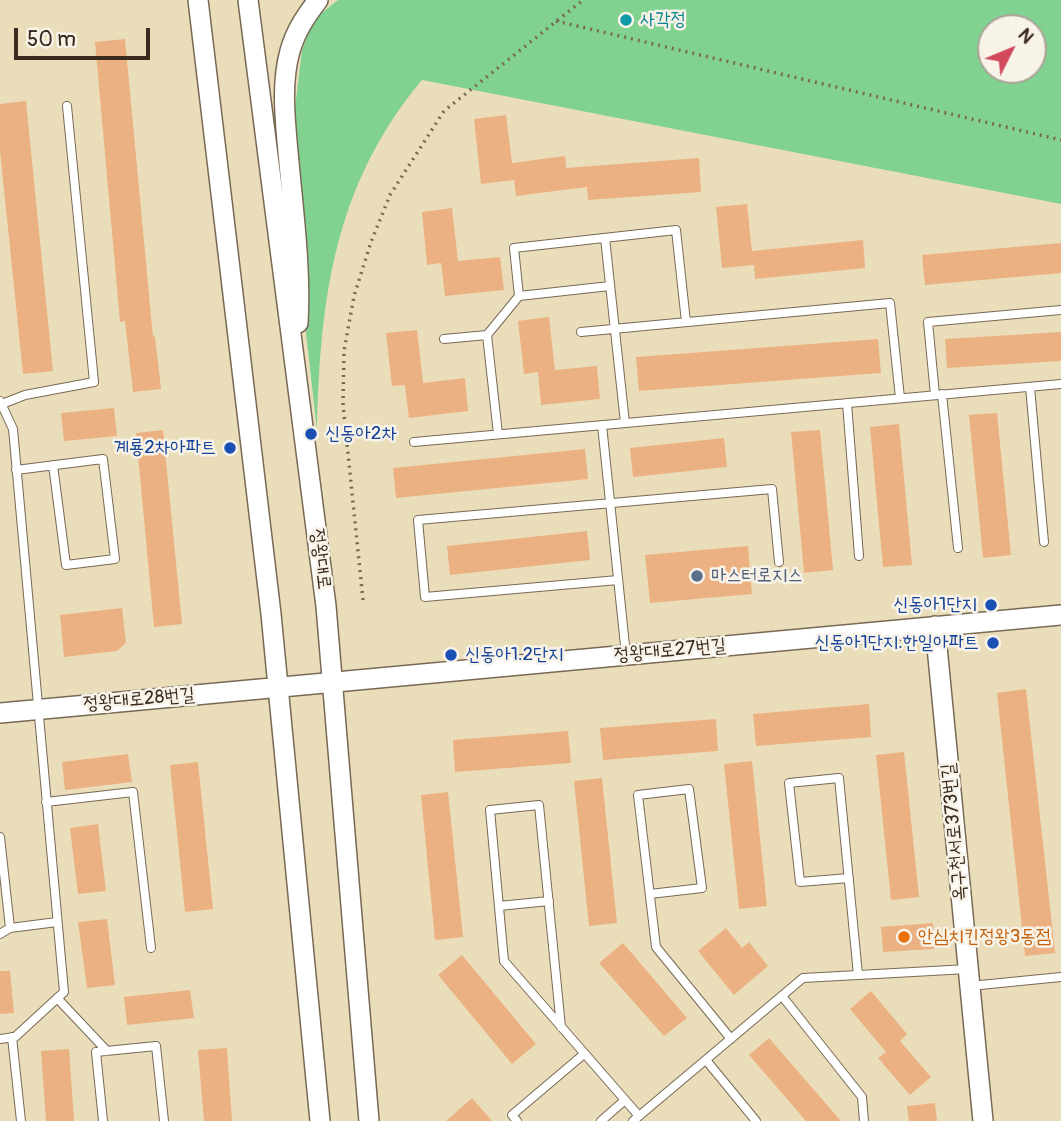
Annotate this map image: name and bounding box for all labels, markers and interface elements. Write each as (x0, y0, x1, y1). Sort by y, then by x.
place label: 사각정 (640, 9, 686, 31)
marker: 사각정 (618, 12, 634, 28)
scale bar (18, 14, 154, 58)
north arrow (977, 14, 1047, 84)
text: N (1013, 23, 1039, 49)
text: 50 m (27, 26, 76, 53)
place label: 신동아2차 (325, 423, 397, 445)
marker: 신동아2차 (303, 426, 319, 442)
place label: 계룡2차아파트 (114, 437, 216, 459)
marker: 계룡2차아파트 (222, 440, 238, 456)
street label: 정왕대로 (305, 527, 335, 591)
place label: 마스터로지스 (711, 565, 803, 587)
marker: 마스터로지스 (689, 568, 705, 584)
place label: 신동아1단지 (893, 594, 977, 616)
marker: 신동아1단지 (983, 597, 999, 613)
place label: 신동아1단지.한일아파트 (815, 632, 979, 654)
street label: 정왕대로27번길 (613, 635, 727, 667)
marker: 신동아1단지.한일아파트 (985, 635, 1001, 651)
place label: 신동아1.2단지 (465, 644, 564, 666)
marker: 신동아1.2단지 (443, 647, 459, 663)
street label: 정왕대로28번길 (82, 684, 196, 716)
street label: 옥구천서로373번길 (938, 762, 972, 902)
place label: 안심치킨정왕3동점 (918, 926, 1051, 948)
marker: 안심치킨정왕3동점 (896, 929, 912, 945)

